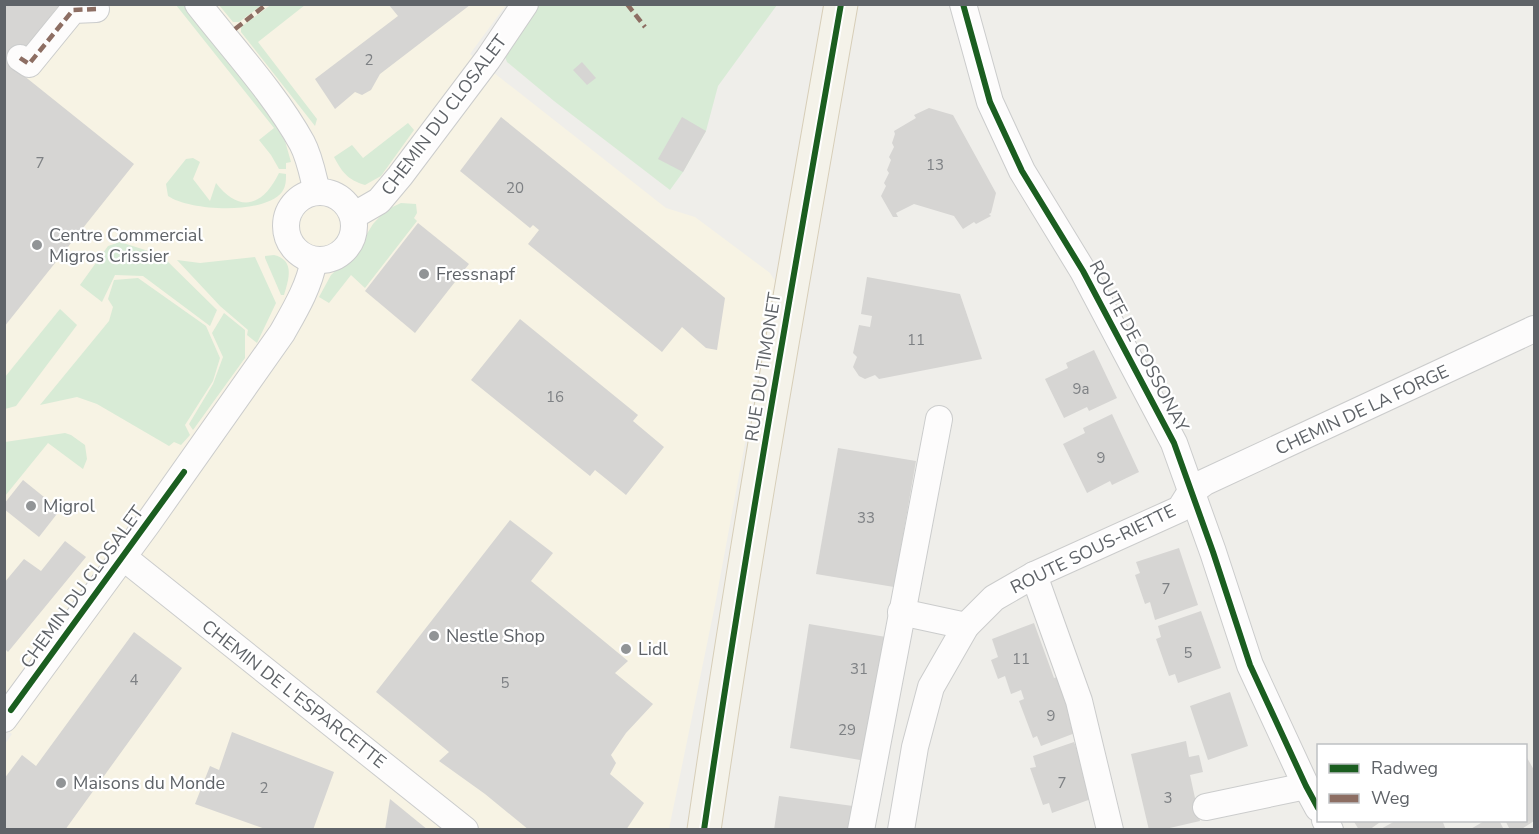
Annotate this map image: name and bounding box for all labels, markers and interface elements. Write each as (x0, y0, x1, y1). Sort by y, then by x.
street label: CHEMIN DU CLOSALET (376, 30, 512, 200)
house number: 2 (364, 50, 374, 70)
house number: 7 (35, 153, 45, 173)
house number: 13 (926, 155, 944, 175)
house number: 20 (506, 178, 524, 198)
place label: Centre Commercial Migros Crissier (49, 223, 203, 268)
marker: Centre Commercial Migros Crissier (30, 238, 44, 252)
street label: ROUTE DE COSSONAY (1084, 256, 1195, 436)
place label: Fressnapf (436, 262, 516, 286)
marker: Fressnapf (417, 267, 431, 281)
street label: RUE DU TIMONET (739, 291, 787, 443)
house number: 11 (907, 330, 925, 350)
street label: CHEMIN DE LA FORGE (1271, 359, 1453, 461)
house number: 9a (1073, 379, 1089, 399)
house number: 16 (546, 387, 564, 407)
house number: 9 (1096, 448, 1106, 468)
place label: Migrol (43, 494, 95, 518)
marker: Migrol (24, 499, 38, 513)
street label: ROUTE SOUS-RIETTE (1006, 499, 1180, 599)
street label: CHEMIN DU CLOSALET (15, 501, 149, 673)
house number: 33 (857, 508, 875, 528)
house number: 7 (1161, 579, 1171, 599)
street label: CHEMIN DE L'ESPARCETTE (197, 614, 391, 774)
place label: Nestle Shop (446, 624, 545, 648)
marker: Nestle Shop (427, 629, 441, 643)
place label: Lidl (638, 637, 668, 661)
marker: Lidl (619, 642, 633, 656)
house number: 5 (1183, 643, 1193, 663)
house number: 11 (1012, 649, 1030, 669)
house number: 31 (850, 659, 868, 679)
house number: 4 (129, 670, 139, 690)
house number: 5 (500, 673, 510, 693)
house number: 9 (1046, 706, 1056, 726)
house number: 29 (838, 720, 856, 740)
legend (1317, 744, 1527, 822)
text: Radweg (1371, 756, 1438, 780)
place label: Maisons du Monde (73, 771, 225, 795)
house number: 7 (1057, 773, 1067, 793)
marker: Maisons du Monde (54, 776, 68, 790)
house number: 2 (259, 778, 269, 798)
text: Weg (1371, 786, 1410, 810)
house number: 3 (1163, 788, 1173, 808)

